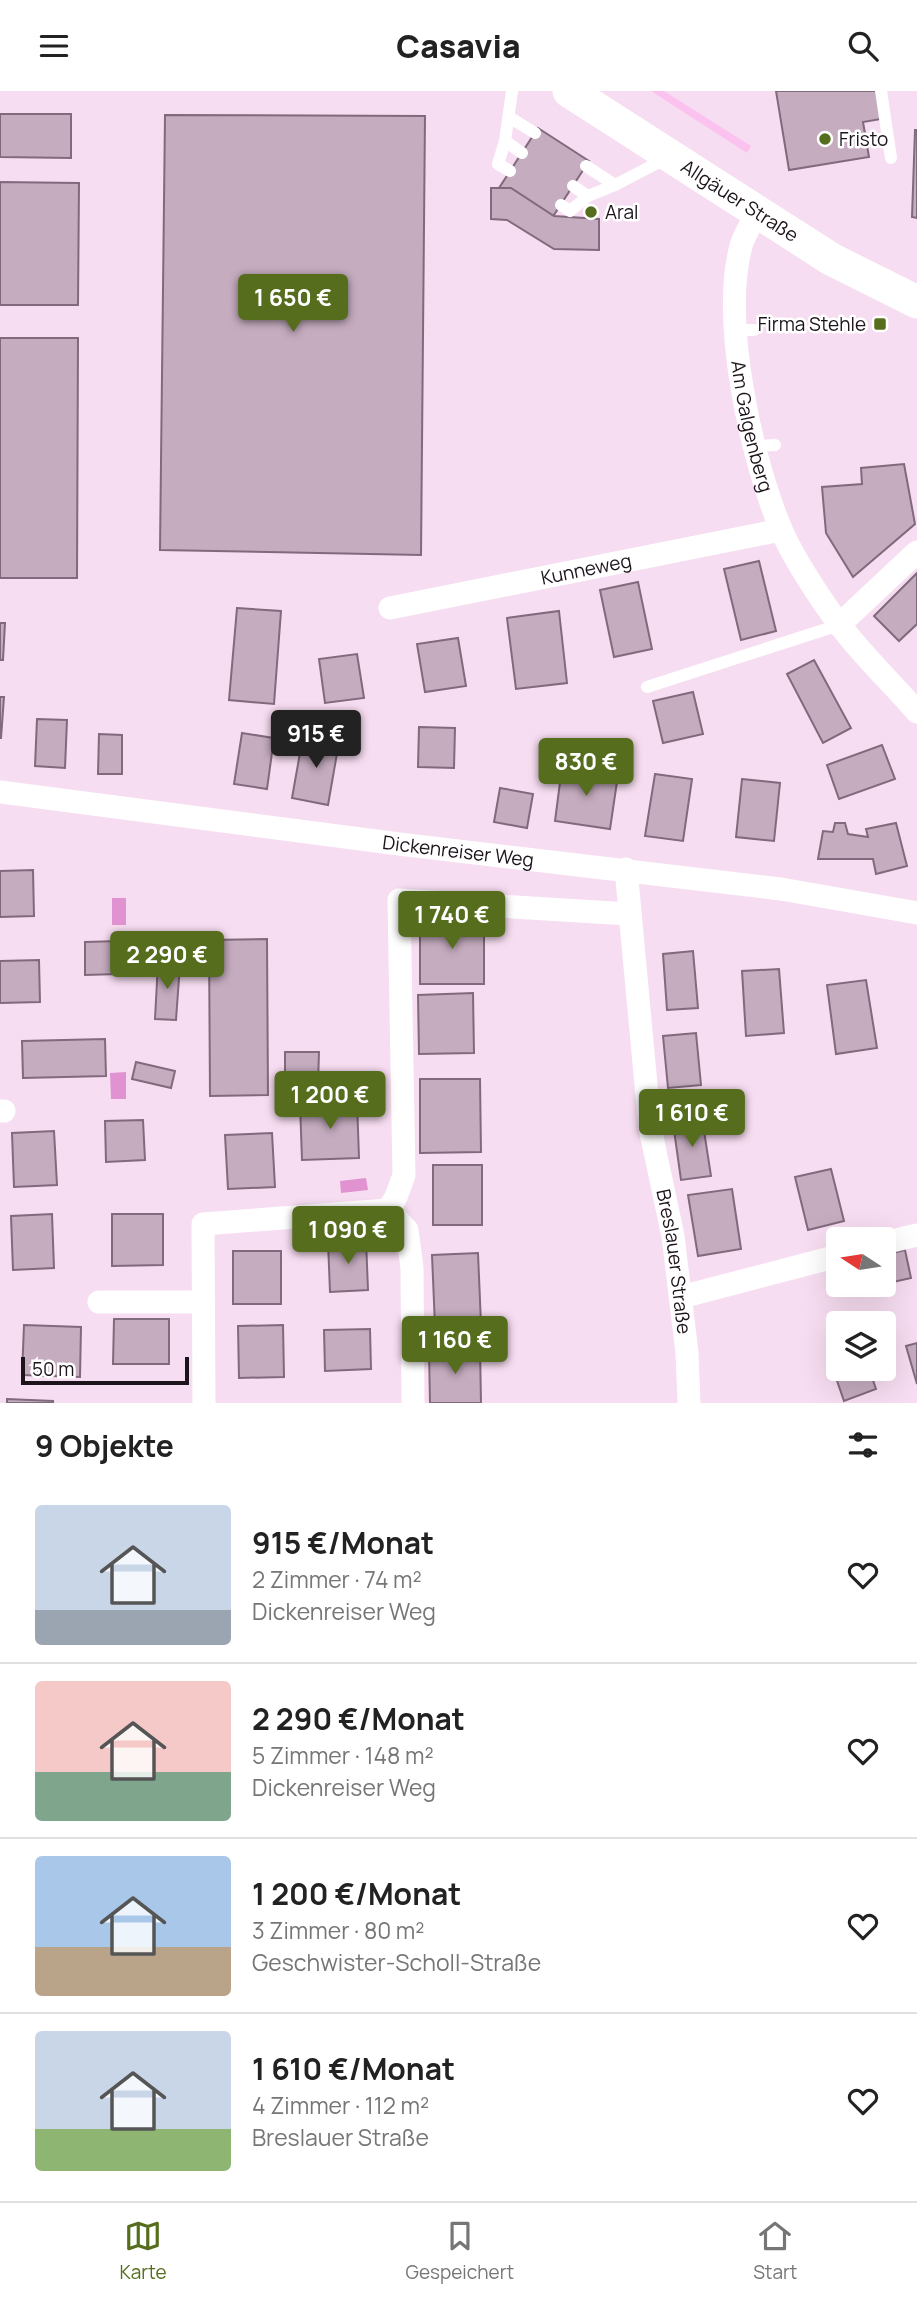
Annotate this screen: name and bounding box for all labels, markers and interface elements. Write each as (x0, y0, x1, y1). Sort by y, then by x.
text: Casavia (396, 24, 521, 68)
icon: menu (35, 27, 73, 65)
icon: search (844, 27, 882, 65)
place label: Fristo (839, 126, 888, 152)
marker: Fristo (817, 131, 833, 147)
street label: Allgäuer Straße (676, 153, 804, 248)
place label: Aral (605, 199, 639, 225)
marker: Aral (583, 204, 599, 220)
pin: 1 650 € (228, 275, 358, 334)
text: 1 650 € (254, 281, 332, 313)
place label: Firma Stehle (758, 311, 866, 337)
marker: Firma Stehle (872, 316, 888, 332)
street label: Am Galgenberg (725, 359, 779, 495)
street label: Kunneweg (539, 547, 634, 591)
pin: 915 € (267, 711, 365, 770)
text: 915 € (287, 717, 345, 749)
pin: 830 € (537, 739, 635, 798)
text: 830 € (555, 745, 617, 777)
street label: Dickenreiser Weg (381, 829, 535, 873)
pin: 1 740 € (387, 891, 517, 951)
text: 1 740 € (414, 898, 490, 930)
pin: 2 290 € (102, 932, 232, 991)
text: 2 290 € (126, 938, 208, 970)
pin: 1 200 € (265, 1072, 395, 1131)
text: 1 200 € (291, 1078, 369, 1110)
pin: 1 610 € (627, 1089, 757, 1149)
text: 1 610 € (655, 1096, 729, 1128)
street label: Breslauer Straße (650, 1187, 698, 1336)
pin: 1 090 € (283, 1207, 413, 1266)
text: 1 090 € (308, 1213, 388, 1245)
north arrow (826, 1227, 896, 1297)
map controls (826, 1227, 896, 1381)
button: layers (826, 1311, 896, 1381)
pin: 1 160 € (390, 1317, 520, 1376)
text: 1 160 € (418, 1323, 492, 1355)
scale bar (21, 1354, 189, 1386)
text: 50 m (32, 1356, 74, 1382)
text: 9 Objekte (35, 1425, 174, 1466)
icon: filters (844, 1426, 882, 1464)
text: 915 €/Monat (252, 1522, 434, 1563)
icon: home (91, 1533, 175, 1617)
icon: heart (844, 1556, 882, 1594)
text: 2 Zimmer · 74 m² (252, 1563, 422, 1595)
text: Dickenreiser Weg (252, 1595, 436, 1627)
text: 2 290 €/Monat (252, 1698, 465, 1739)
icon: home (91, 1709, 175, 1793)
icon: heart (844, 1732, 882, 1770)
text: 5 Zimmer · 148 m² (252, 1739, 434, 1771)
text: Dickenreiser Weg (252, 1771, 436, 1803)
text: 1 200 €/Monat (252, 1873, 461, 1914)
icon: home (91, 1884, 175, 1968)
icon: heart (844, 1907, 882, 1945)
text: 3 Zimmer · 80 m² (252, 1914, 425, 1946)
text: Geschwister-Scholl-Straße (252, 1946, 541, 1978)
text: 1 610 €/Monat (252, 2048, 455, 2089)
icon: home (91, 2059, 175, 2143)
icon: heart (844, 2082, 882, 2120)
text: 4 Zimmer · 112 m² (252, 2089, 429, 2121)
text: Breslauer Straße (252, 2121, 429, 2153)
tab: Karte (119, 2217, 167, 2285)
tab: Gespeichert (406, 2217, 514, 2285)
tab: Start (753, 2217, 797, 2285)

